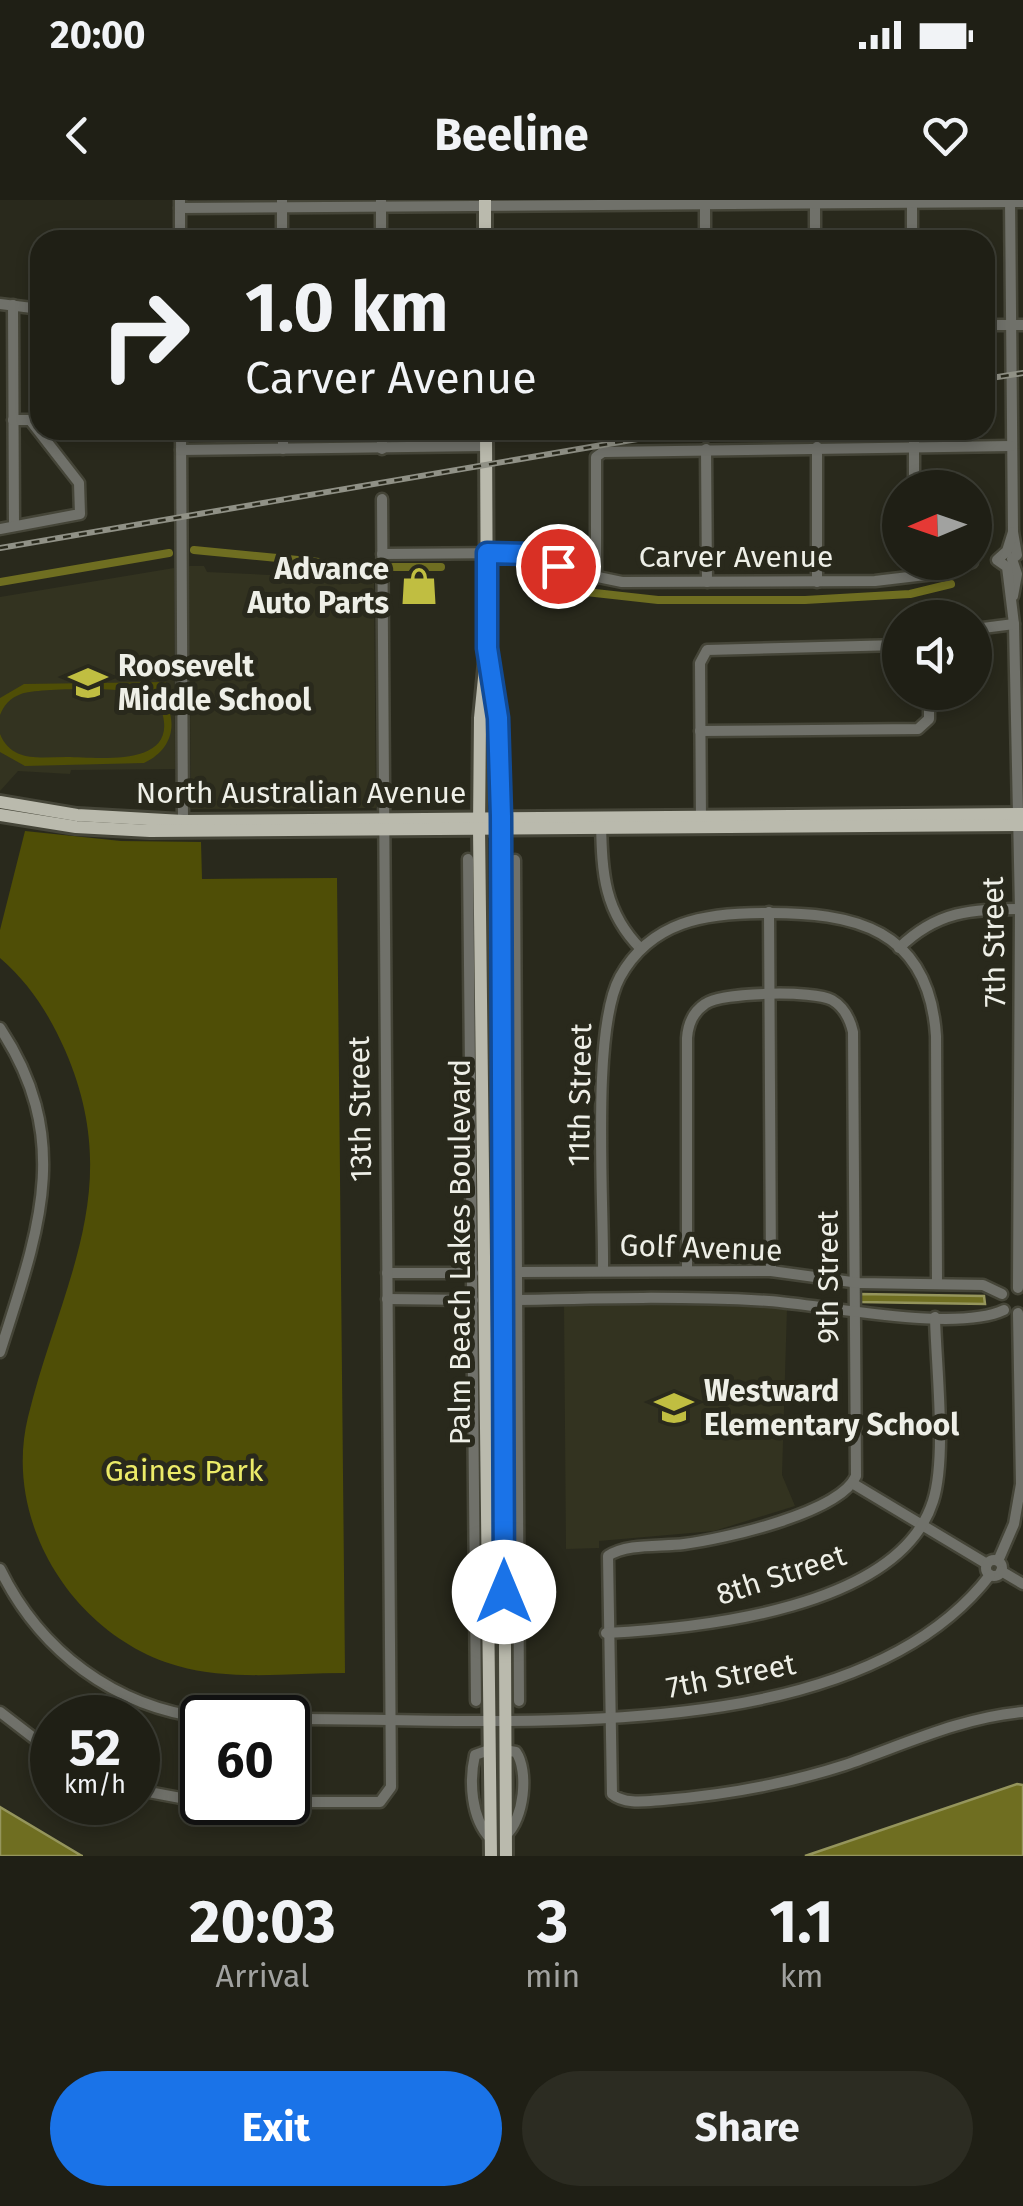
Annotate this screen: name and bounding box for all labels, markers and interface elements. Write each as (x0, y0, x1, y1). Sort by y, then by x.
text: 20:00 (50, 12, 145, 58)
icon: back (50, 108, 105, 163)
text: Beeline (434, 108, 589, 162)
icon: heart (918, 108, 973, 163)
text: 1.0 km (245, 266, 449, 350)
icon: right (80, 270, 210, 400)
text: Carver Avenue (245, 351, 537, 405)
north arrow (882, 470, 992, 580)
map controls (882, 470, 992, 710)
pin (516, 524, 601, 609)
icon: arrive (531, 539, 586, 594)
street label: Carver Avenue (639, 539, 833, 575)
place label: Advance Auto Parts (246, 551, 389, 621)
shop icon: Advance Auto Parts (398, 565, 440, 607)
button: sound (882, 600, 992, 710)
place label: Roosevelt Middle School (118, 648, 311, 718)
school or university icon: Roosevelt Middle School (67, 662, 109, 704)
street label: North Australian Avenue (136, 775, 466, 811)
street label: 7th Street (975, 876, 1013, 1008)
street label: 11th Street (561, 1023, 599, 1167)
street label: 13th Street (341, 1036, 379, 1182)
street label: Palm Beach Lakes Boulevard (442, 1059, 478, 1445)
street label: 9th Street (810, 1210, 846, 1344)
street label: Golf Avenue (619, 1227, 783, 1269)
place label: Westward Elementary School (704, 1373, 959, 1443)
school or university icon: Westward Elementary School (653, 1387, 695, 1429)
park label: Gaines Park (105, 1453, 264, 1489)
street label: 8th Street (712, 1537, 851, 1613)
position arrow (452, 1540, 556, 1644)
street label: 7th Street (663, 1646, 799, 1706)
speed limit sign: 60 (180, 1695, 310, 1825)
text: 52 (69, 1718, 121, 1778)
text: km/h (64, 1770, 126, 1800)
text: 20:03 (189, 1886, 336, 1958)
text: 3 (537, 1886, 568, 1958)
text: 1.1 (770, 1886, 834, 1958)
text: Arrival (216, 1957, 309, 1995)
text: min (525, 1957, 580, 1995)
text: km (780, 1957, 823, 1995)
button: Exit (50, 2071, 502, 2186)
button: Share (522, 2071, 973, 2186)

